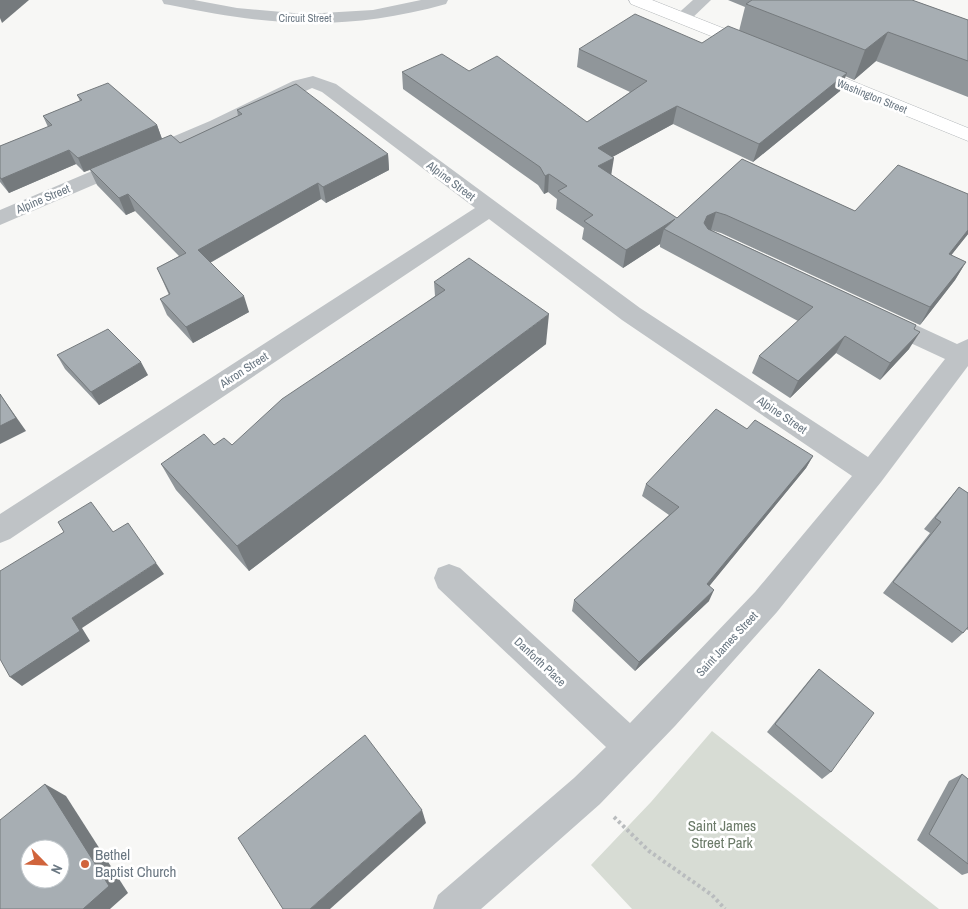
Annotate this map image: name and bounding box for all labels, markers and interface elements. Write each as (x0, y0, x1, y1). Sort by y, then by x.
street label: Circuit Street (278, 11, 332, 25)
street label: Washington Street (835, 76, 910, 117)
street label: Alpine Street (423, 157, 479, 205)
street label: Alpine Street (13, 180, 73, 218)
street label: Akron Street (216, 348, 272, 392)
street label: Alpine Street (753, 392, 810, 438)
street label: Saint James Street (693, 608, 762, 680)
street label: Danforth Place (511, 634, 569, 690)
park label: Saint James Street Park (688, 815, 756, 853)
north arrow (20, 839, 70, 889)
place label: Bethel Baptist Church (95, 844, 176, 882)
marker: Bethel Baptist Church (79, 858, 91, 870)
text: N (47, 862, 67, 877)

